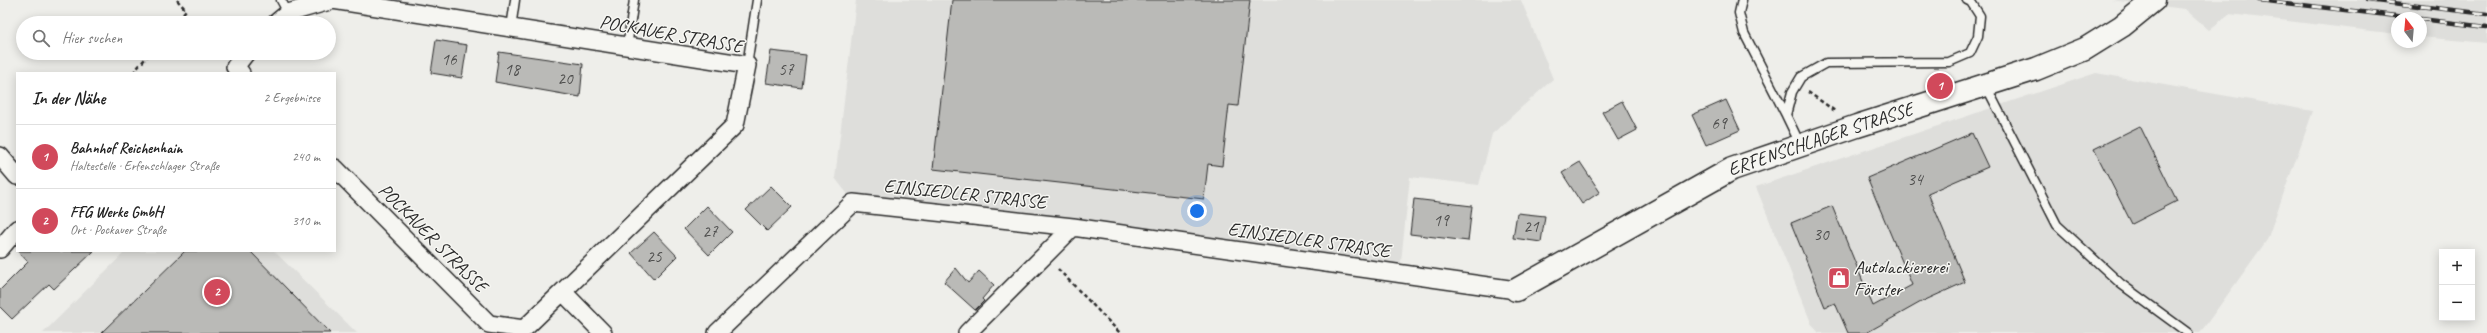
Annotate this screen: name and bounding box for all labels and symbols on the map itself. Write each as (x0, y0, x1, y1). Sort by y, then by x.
street label: POCKAUER STRASSE (598, 10, 747, 59)
north arrow (2391, 12, 2427, 48)
house number: 16 (441, 49, 458, 70)
house number: 18 (504, 59, 522, 80)
house number: 57 (778, 59, 795, 80)
house number: 20 (557, 68, 574, 89)
pin: 1 (1927, 71, 1953, 101)
street label: ERFENSCHLAGER STRASSE (1725, 96, 1919, 181)
house number: 69 (1711, 113, 1728, 134)
house number: 34 (1907, 169, 1925, 190)
street label: EINSIEDLER STRASSE (883, 174, 1050, 215)
street label: POCKAUER STRASSE (373, 178, 494, 299)
your location (1187, 201, 1207, 221)
house number: 19 (1433, 210, 1450, 231)
house number: 21 (1523, 216, 1540, 237)
street label: EINSIEDLER STRASSE (1227, 217, 1394, 264)
house number: 27 (702, 221, 719, 242)
house number: 30 (1813, 224, 1830, 245)
house number: 25 (646, 246, 663, 267)
place label: Autolackiererei Förster (1854, 255, 1950, 301)
shop icon: Autolackiererei Förster (1826, 265, 1852, 291)
pin: 2 (204, 277, 230, 307)

